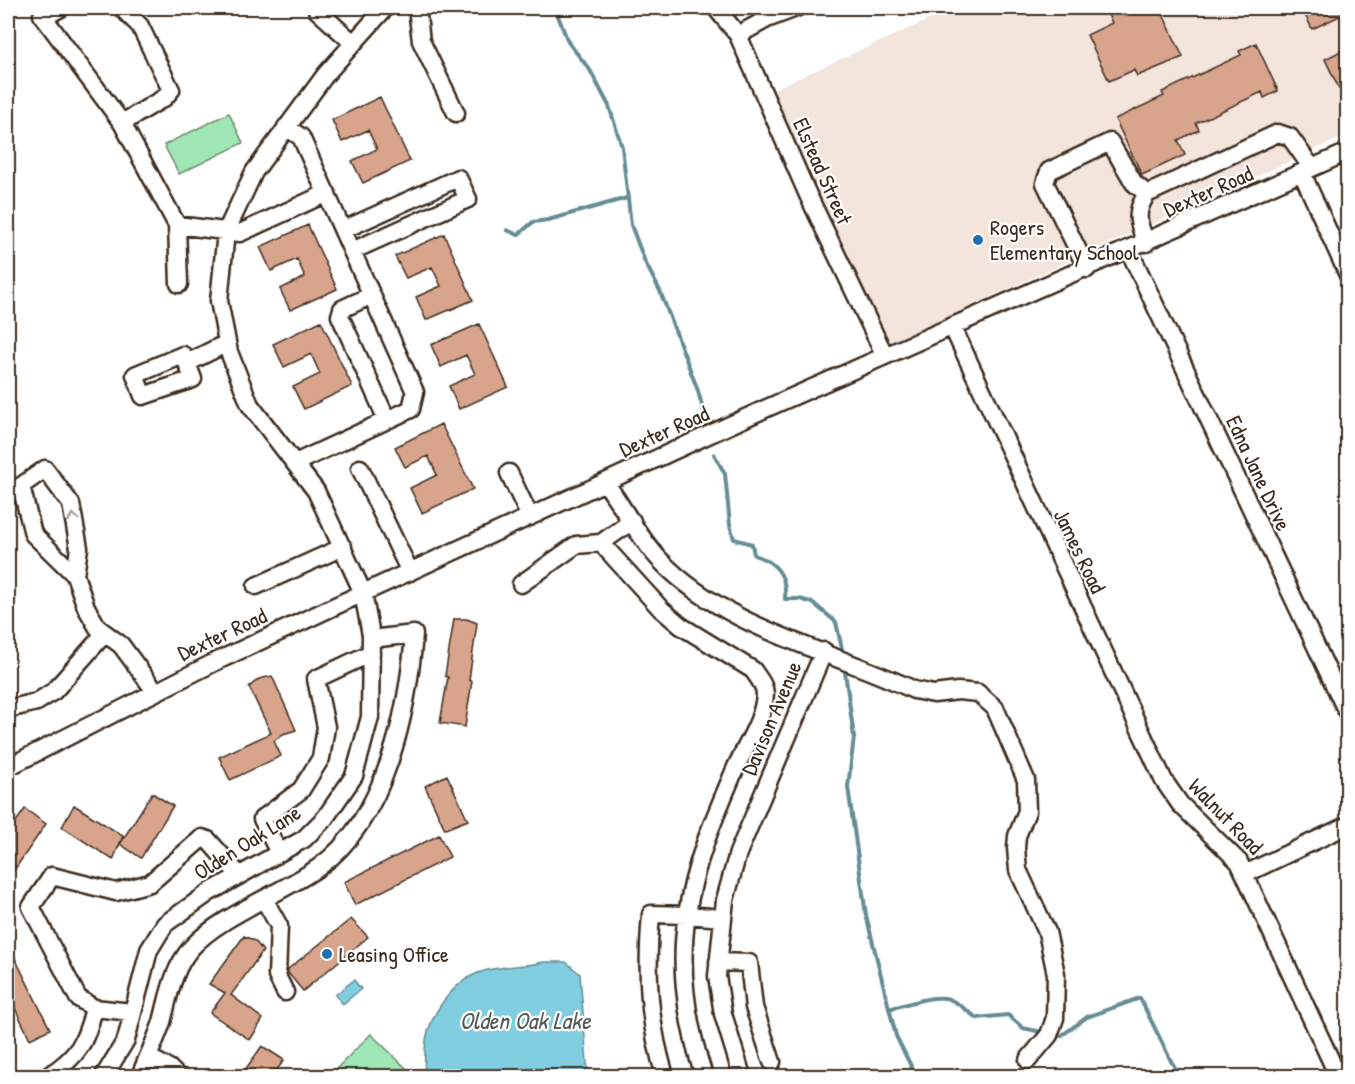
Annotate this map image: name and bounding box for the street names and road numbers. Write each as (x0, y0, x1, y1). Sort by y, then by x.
street label: Elstead Street (786, 113, 860, 229)
street label: Dexter Road (1159, 158, 1258, 224)
street label: Dexter Road (615, 398, 714, 464)
street label: Edna Jane Drive (1219, 411, 1299, 536)
street label: James Road (1047, 504, 1113, 598)
street label: Dexter Road (173, 600, 272, 668)
street label: Davison Avenue (734, 656, 809, 780)
street label: Walnut Road (1182, 771, 1270, 861)
street label: Olden Oak Lane (188, 797, 306, 887)

